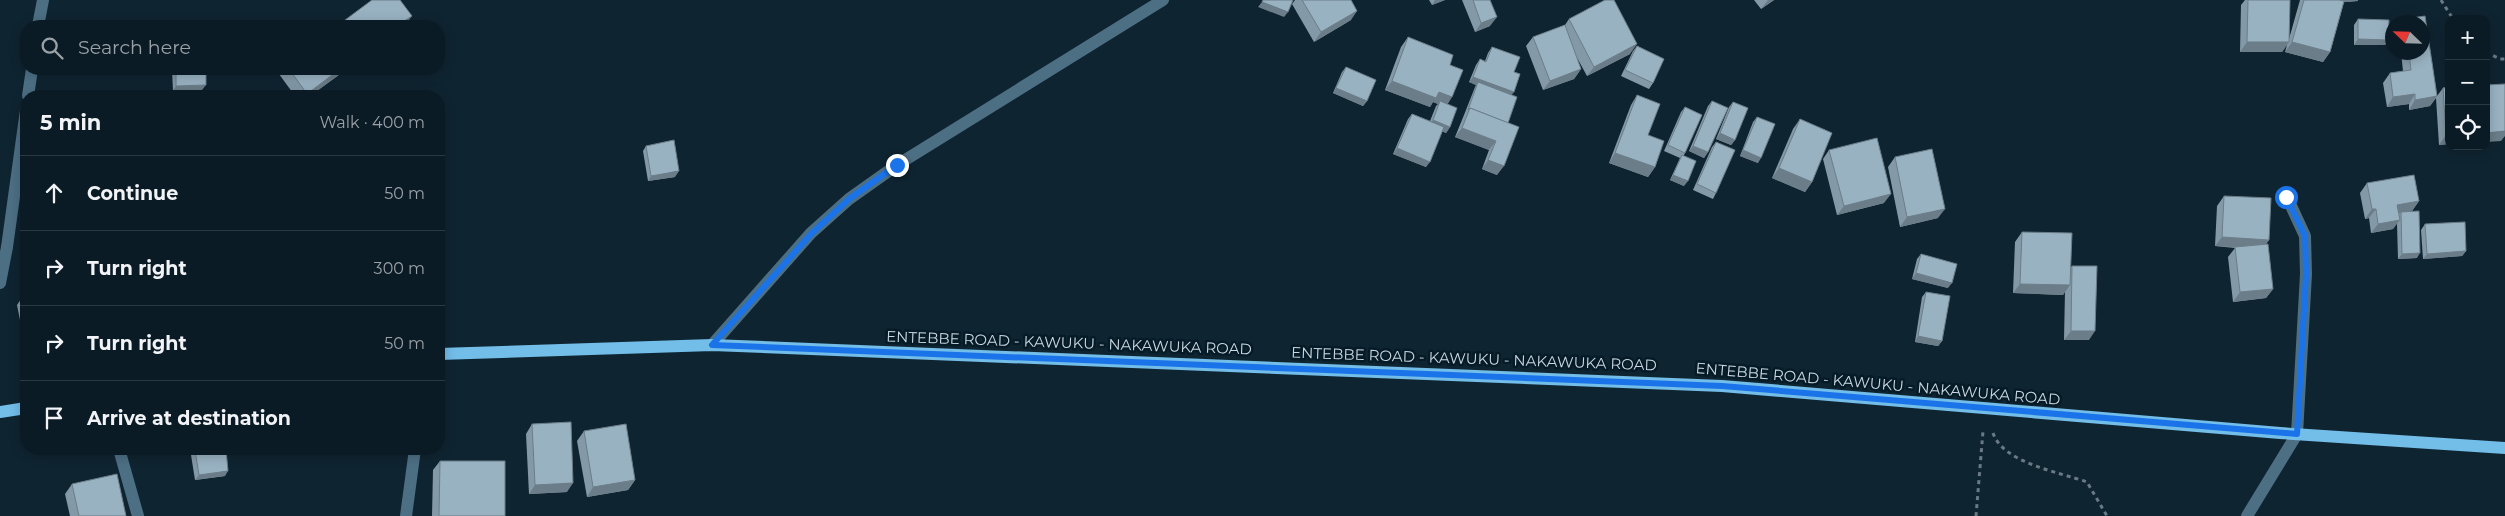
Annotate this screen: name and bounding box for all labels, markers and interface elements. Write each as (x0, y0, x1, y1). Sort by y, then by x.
north arrow (2385, 15, 2430, 60)
map controls (2445, 15, 2490, 150)
button: + (2445, 15, 2490, 60)
search box (20, 20, 445, 75)
icon: search (38, 34, 66, 62)
text: Search here (78, 36, 191, 59)
button: − (2445, 60, 2490, 105)
button: locate (2445, 105, 2490, 150)
text: 5 min (40, 110, 101, 135)
text: Walk · 400 m (319, 113, 425, 132)
route end (886, 154, 909, 177)
icon: ahead (40, 179, 68, 207)
text: Continue (87, 182, 178, 205)
text: 50 m (384, 184, 425, 203)
route start (2275, 186, 2298, 209)
icon: right (40, 254, 68, 282)
text: Turn right (87, 257, 187, 280)
text: 300 m (374, 259, 425, 278)
street label: ENTEBBE ROAD - KAWUKU - NAKAWUKA ROAD (886, 327, 1252, 358)
icon: right (40, 329, 68, 357)
text: Turn right (87, 332, 187, 355)
text: 50 m (384, 334, 425, 353)
street label: ENTEBBE ROAD - KAWUKU - NAKAWUKA ROAD (1291, 343, 1657, 374)
street label: ENTEBBE ROAD - KAWUKU - NAKAWUKA ROAD (1695, 358, 2061, 409)
icon: arrive (40, 404, 68, 432)
text: Arrive at destination (87, 407, 291, 430)

